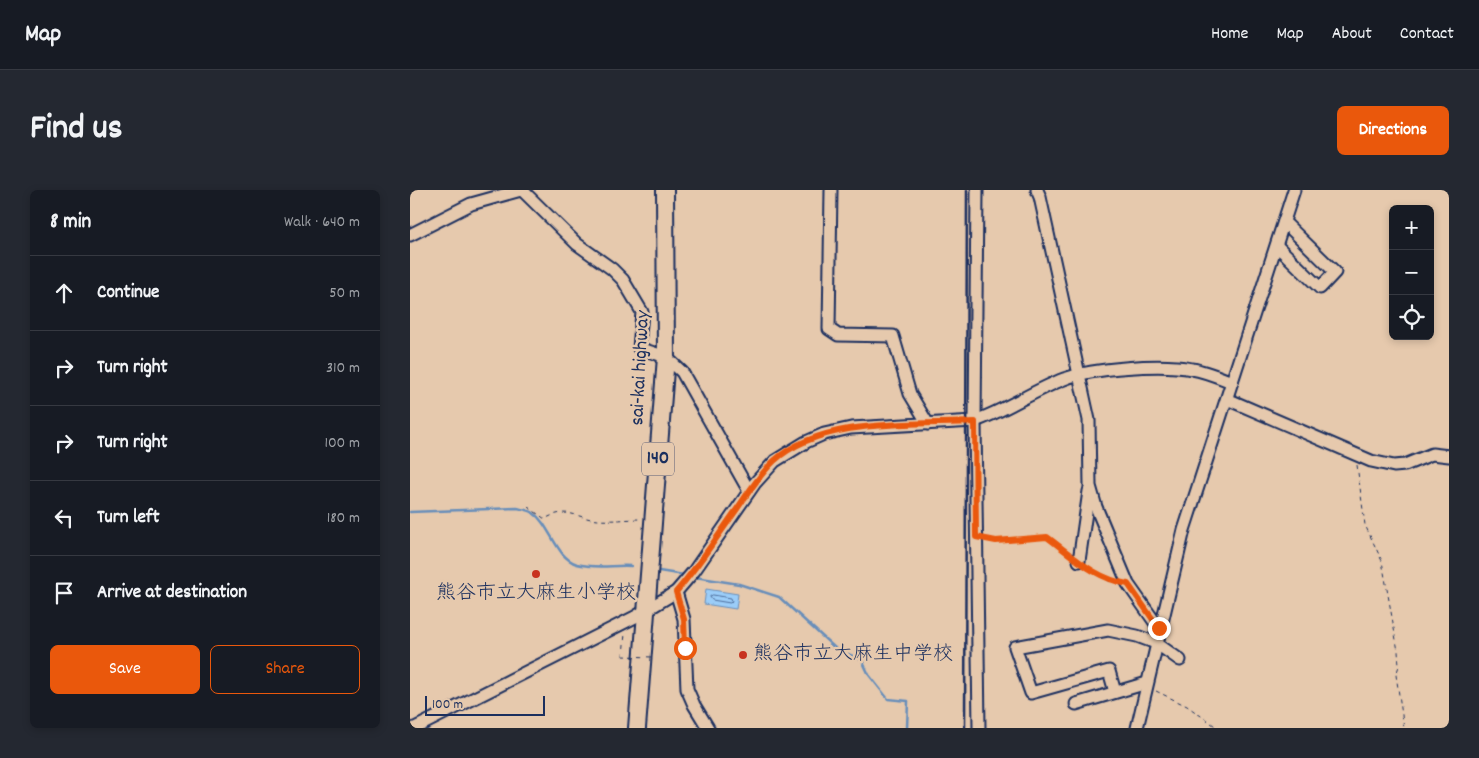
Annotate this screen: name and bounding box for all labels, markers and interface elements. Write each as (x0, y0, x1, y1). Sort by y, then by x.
text: Map (25, 18, 61, 52)
text: Home (1211, 22, 1248, 47)
text: Map (1276, 22, 1304, 47)
text: About (1332, 22, 1372, 47)
text: Contact (1400, 22, 1454, 47)
text: Find us (30, 105, 122, 155)
button: Directions (1337, 106, 1449, 155)
map controls (1389, 205, 1434, 340)
button: + (1389, 205, 1434, 250)
text: 8 min (50, 208, 91, 238)
text: Walk · 640 m (284, 211, 360, 234)
button: − (1389, 250, 1434, 295)
icon: ahead (50, 279, 78, 307)
text: Continue (97, 280, 159, 307)
text: 50 m (329, 282, 360, 305)
button: locate (1389, 295, 1434, 340)
street label: sai-kai highway (624, 309, 658, 426)
icon: right (50, 354, 78, 382)
text: Turn right (97, 355, 168, 382)
text: 310 m (326, 357, 360, 380)
icon: right (50, 429, 78, 457)
text: Turn right (97, 430, 168, 457)
text: 100 m (324, 432, 360, 455)
road number: 140 (642, 442, 674, 476)
icon: left (50, 504, 78, 532)
text: Turn left (97, 505, 160, 532)
text: 180 m (327, 507, 360, 530)
marker: 熊谷市立大麻生小学校 (530, 568, 542, 580)
icon: arrive (50, 579, 78, 607)
text: Arrive at destination (97, 580, 247, 607)
place label: 熊谷市立大麻生小学校 (436, 580, 636, 608)
route end (1148, 617, 1171, 640)
route start (674, 637, 697, 660)
place label: 熊谷市立大麻生中学校 (753, 641, 953, 669)
button: Save (50, 645, 200, 694)
button: Share (210, 645, 360, 694)
marker: 熊谷市立大麻生中学校 (737, 649, 749, 661)
scale bar (425, 693, 545, 716)
text: 100 m (432, 695, 463, 715)

